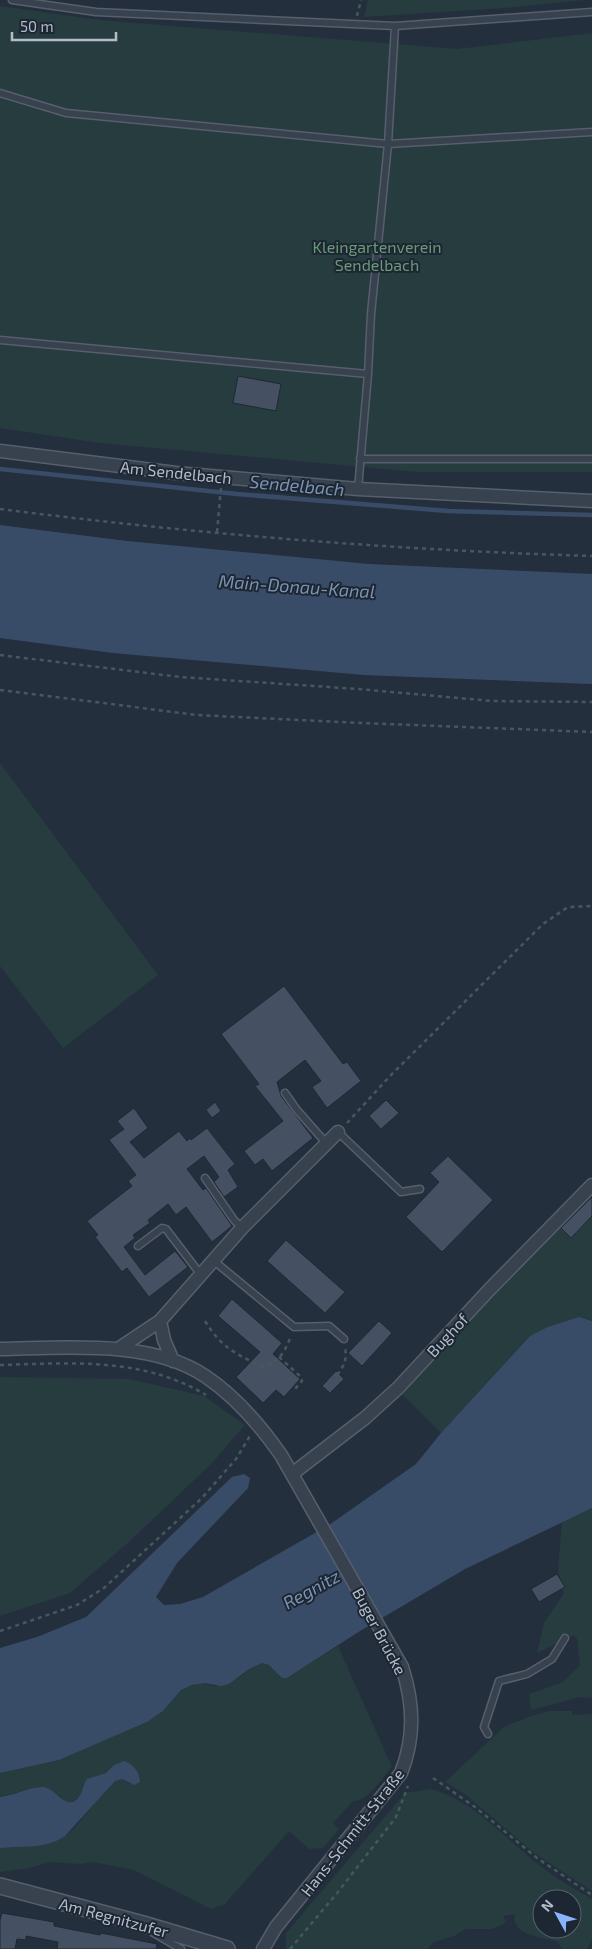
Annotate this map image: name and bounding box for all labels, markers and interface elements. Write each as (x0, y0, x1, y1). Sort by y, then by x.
scale bar (12, 10, 116, 42)
text: 50 m (20, 17, 54, 35)
park label: Kleingartenverein Sendelbach (312, 237, 442, 274)
street label: Am Sendelbach (119, 457, 233, 487)
water label: Sendelbach (249, 470, 345, 500)
water label: Main-Donau-Kanal (218, 570, 376, 602)
street label: Bughof (422, 1309, 472, 1361)
water label: Regnitz (279, 1564, 343, 1614)
street label: Buger Brücke (349, 1584, 411, 1678)
street label: Hans-Schmitt-Straße (296, 1764, 408, 1900)
north arrow (532, 1889, 582, 1939)
street label: Am Regnitzufer (57, 1893, 171, 1941)
text: N (537, 1896, 556, 1915)

